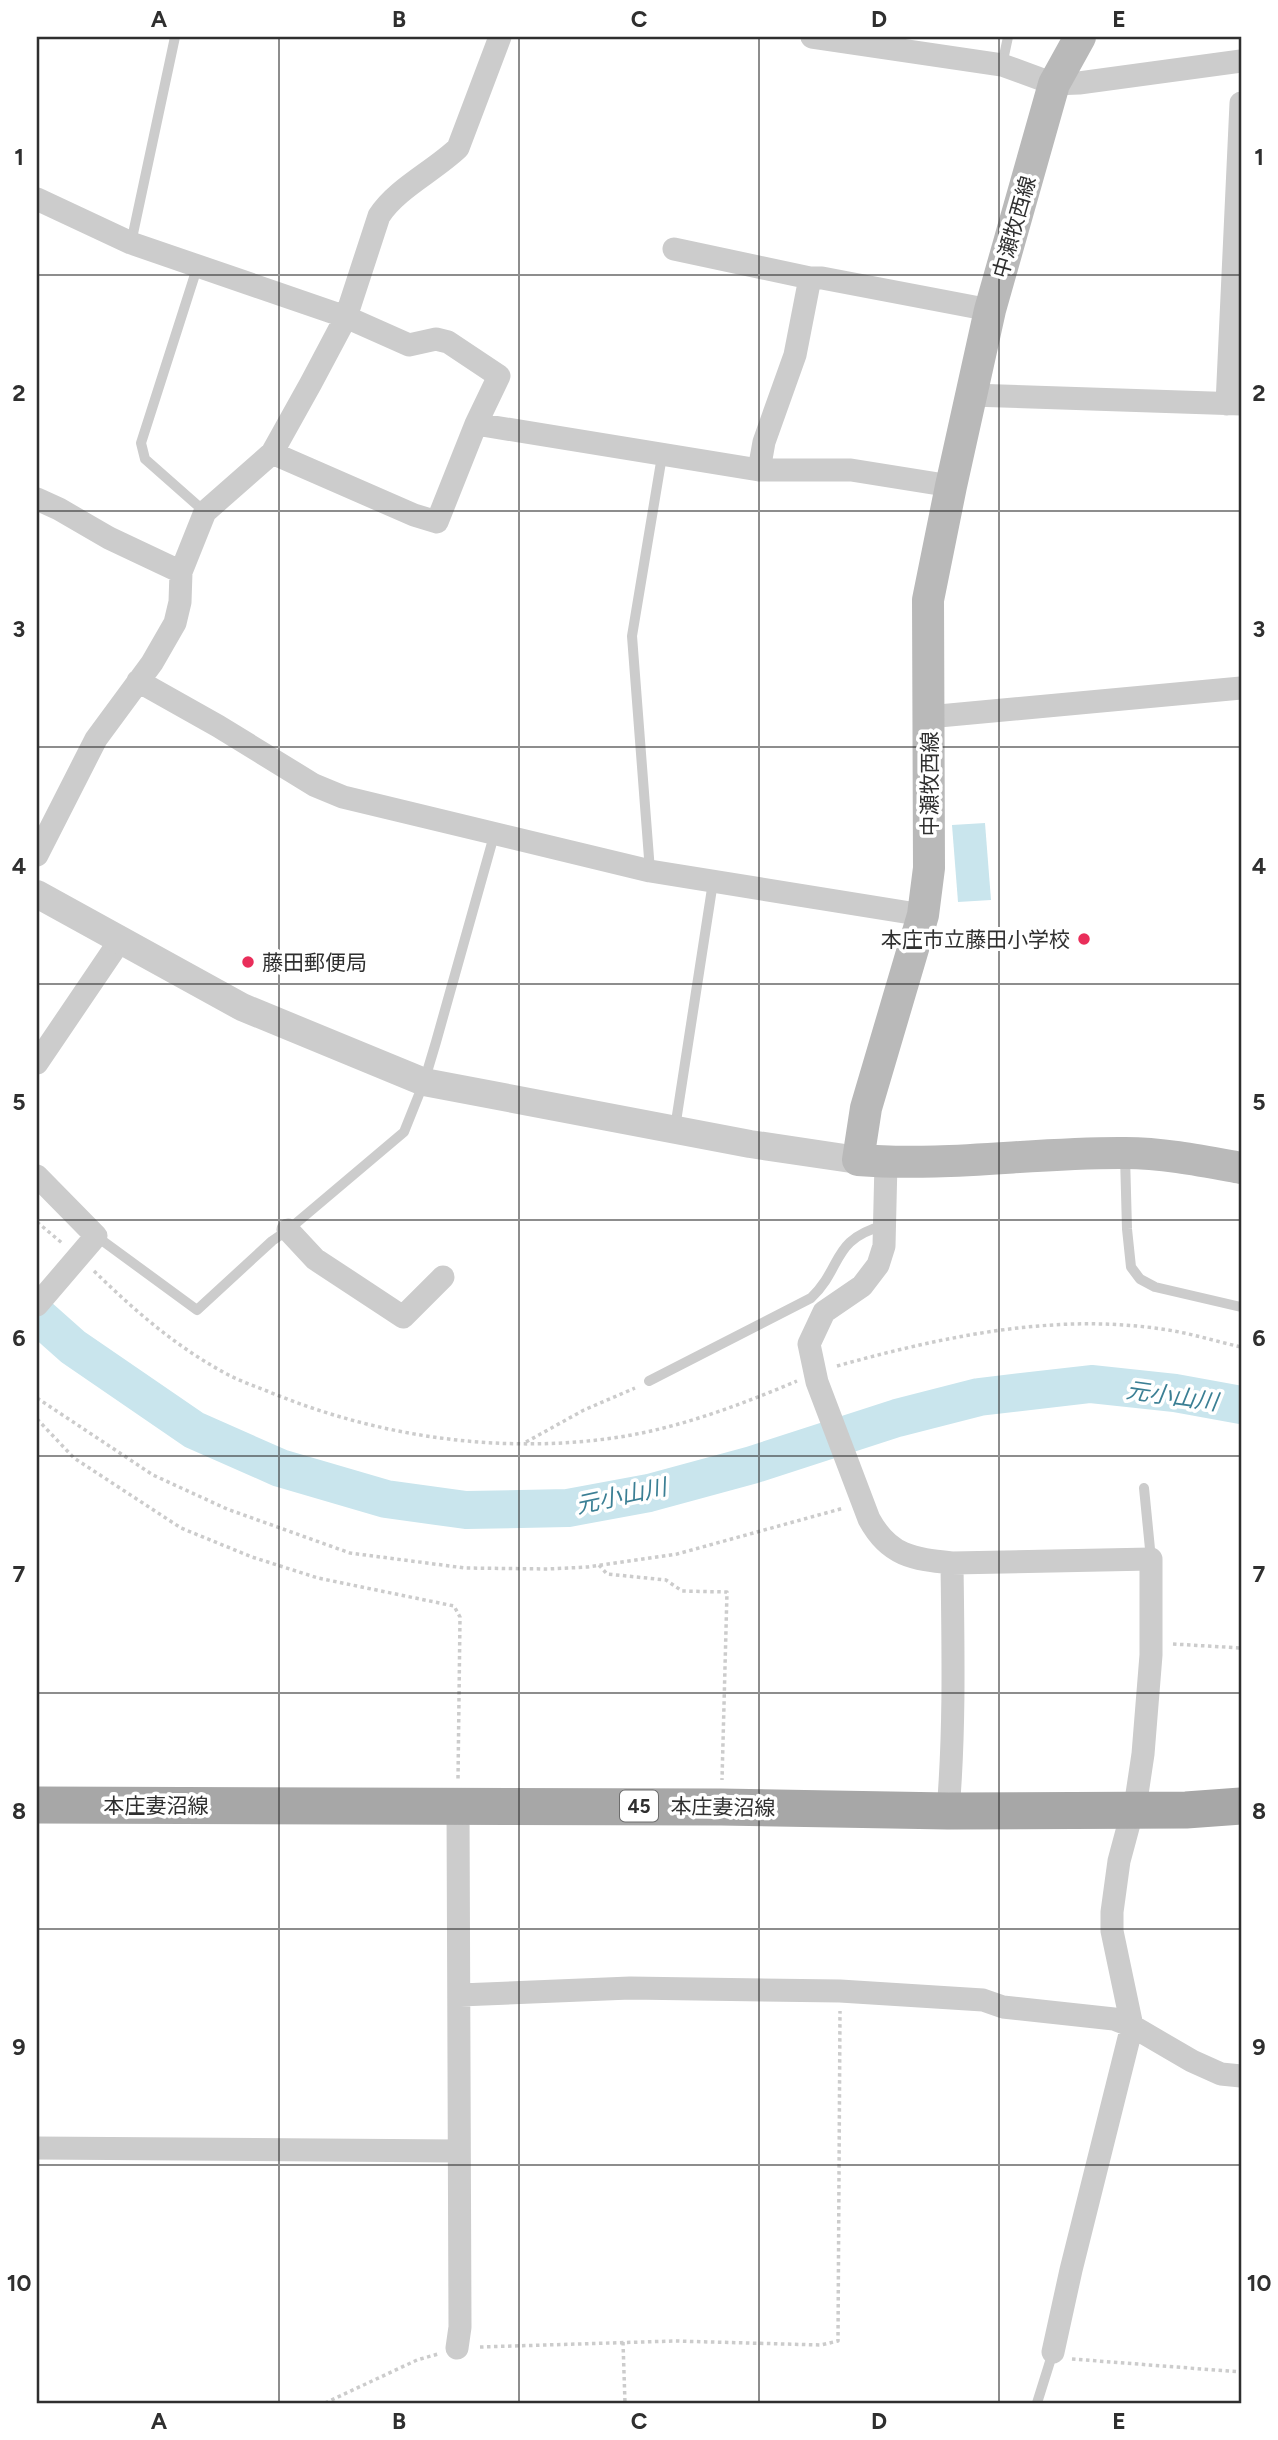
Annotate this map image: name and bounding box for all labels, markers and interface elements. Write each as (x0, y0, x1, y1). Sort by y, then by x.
text: A (151, 5, 168, 33)
text: B (392, 5, 406, 33)
text: C (631, 5, 648, 33)
text: D (871, 5, 887, 33)
text: E (1112, 5, 1126, 33)
text: 1 (14, 143, 24, 171)
text: 1 (1254, 143, 1264, 171)
street label: 中瀬牧西線 (988, 173, 1040, 281)
text: 2 (12, 379, 26, 407)
text: 2 (1252, 379, 1266, 407)
text: 3 (13, 615, 25, 643)
text: 3 (1253, 615, 1265, 643)
street label: 中瀬牧西線 (917, 732, 942, 837)
text: 4 (12, 852, 26, 880)
text: 4 (1252, 852, 1266, 880)
place label: 本庄市立藤田小学校 (881, 927, 1070, 952)
marker: 本庄市立藤田小学校 (1076, 931, 1092, 947)
place label: 藤田郵便局 (262, 950, 367, 975)
marker: 藤田郵便局 (240, 954, 256, 970)
text: 5 (12, 1088, 26, 1116)
text: 5 (1252, 1088, 1266, 1116)
text: 6 (12, 1324, 26, 1352)
text: 6 (1252, 1324, 1266, 1352)
water label: 元小山川 (1124, 1376, 1222, 1417)
water label: 元小山川 (573, 1472, 672, 1519)
text: 7 (13, 1560, 26, 1588)
text: 7 (1253, 1560, 1266, 1588)
road number: 45 (620, 1790, 658, 1822)
street label: 本庄妻沼線 (104, 1793, 209, 1818)
street label: 本庄妻沼線 (670, 1794, 776, 1820)
text: 8 (12, 1797, 26, 1825)
text: 8 (1252, 1797, 1266, 1825)
text: 9 (12, 2033, 26, 2061)
text: 9 (1252, 2033, 1266, 2061)
text: 10 (7, 2269, 31, 2297)
text: 10 (1247, 2269, 1271, 2297)
text: A (151, 2407, 168, 2435)
text: B (392, 2407, 406, 2435)
text: C (631, 2407, 648, 2435)
text: D (871, 2407, 887, 2435)
text: E (1112, 2407, 1126, 2435)

